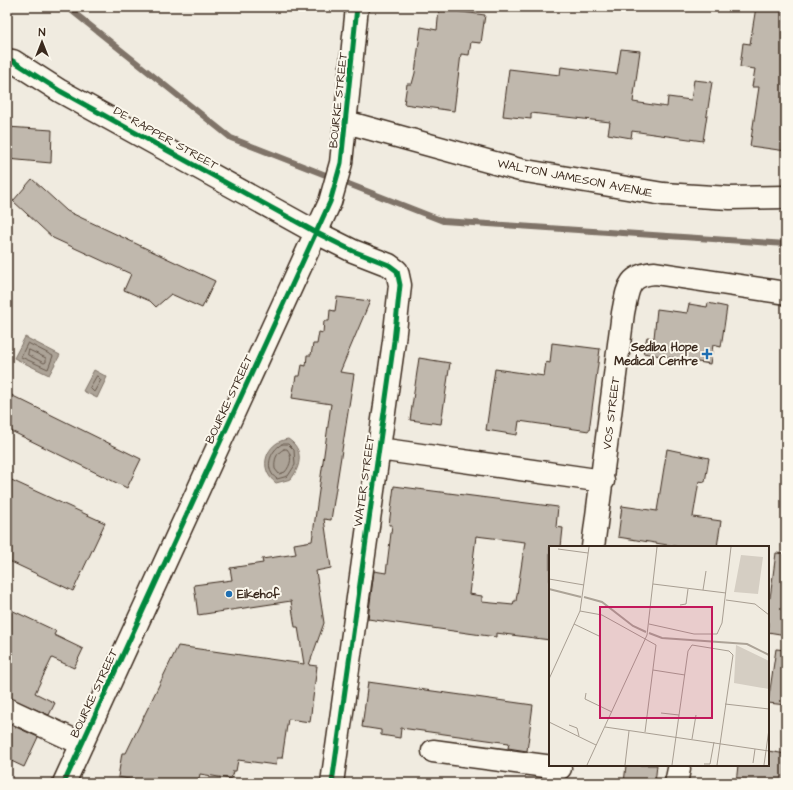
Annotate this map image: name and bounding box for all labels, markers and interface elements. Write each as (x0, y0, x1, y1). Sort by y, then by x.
north arrow (22, 22, 62, 62)
text: N (39, 25, 46, 40)
street label: BOURKE STREET (325, 51, 352, 149)
street label: DE RAPPER STREET (110, 103, 222, 175)
street label: WALTON JAMESON AVENUE (496, 155, 654, 202)
place label: Sediba Hope Medical Centre (614, 339, 699, 370)
marker: Sediba Hope Medical Centre (701, 348, 713, 360)
street label: BOURKE STREET (201, 351, 258, 447)
street label: VOS STREET (599, 375, 624, 451)
street label: WATER STREET (350, 434, 379, 528)
inset map (549, 546, 769, 766)
place label: Eikehof (237, 586, 280, 603)
marker: Eikehof (224, 589, 234, 599)
street label: BOURKE STREET (66, 645, 123, 741)

